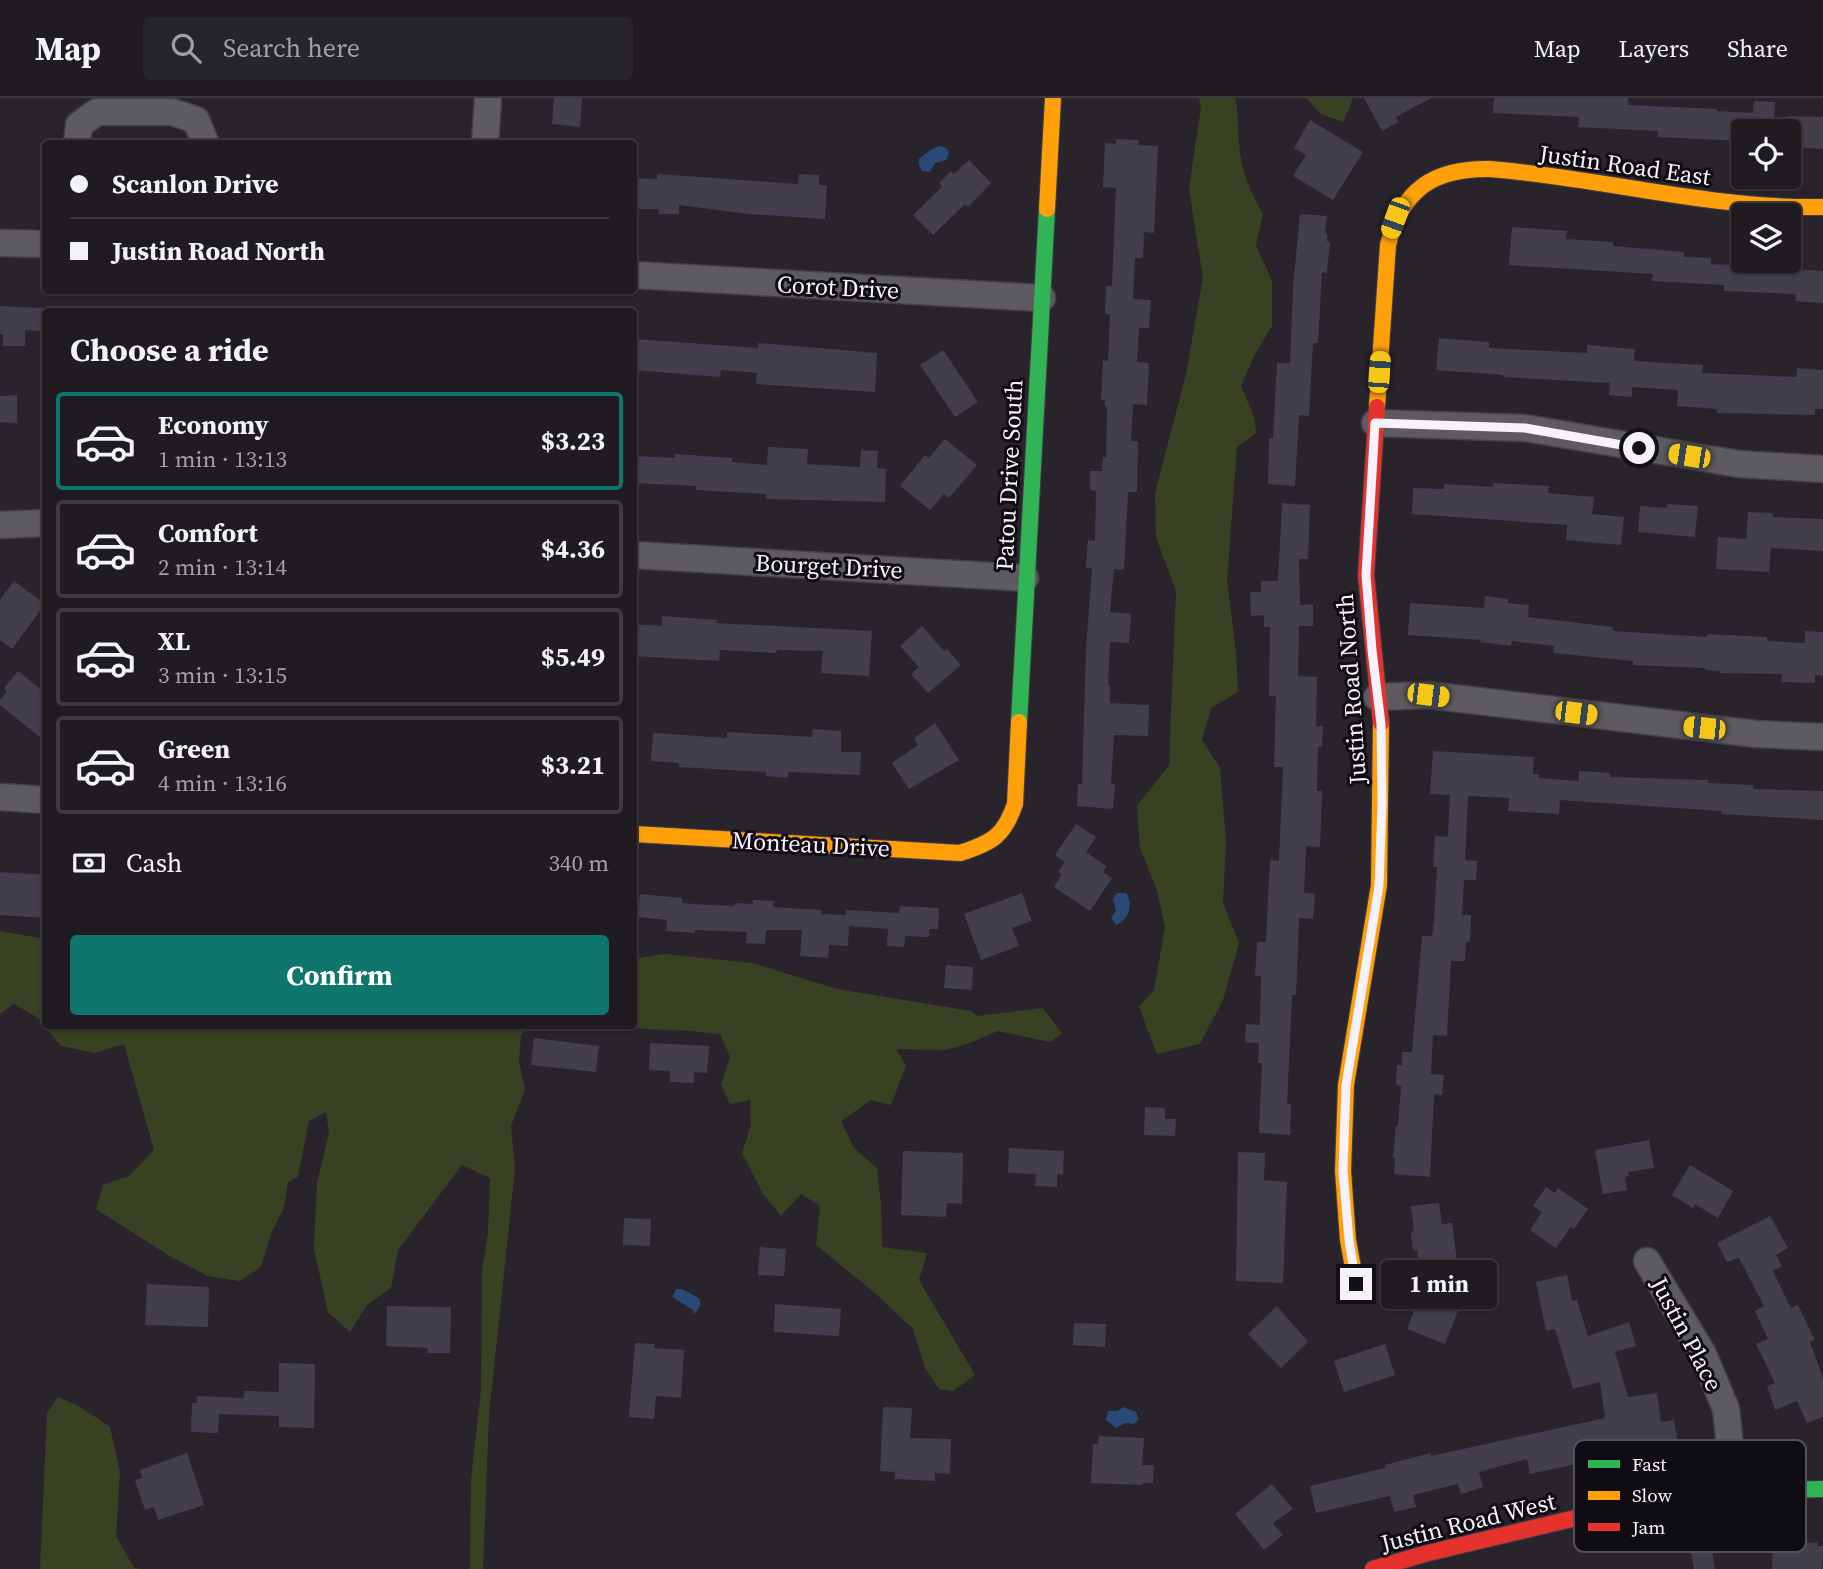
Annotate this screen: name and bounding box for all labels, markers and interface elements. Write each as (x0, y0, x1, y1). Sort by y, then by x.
search box (143, 17, 633, 80)
text: Map (35, 26, 101, 71)
icon: search (167, 29, 205, 67)
text: Search here (223, 30, 360, 66)
text: Map (1534, 32, 1581, 65)
text: Layers (1619, 32, 1689, 65)
text: Share (1727, 32, 1788, 65)
map controls (1731, 119, 1801, 273)
button: locate (1731, 119, 1801, 189)
street label: Justin Road East (1536, 137, 1713, 193)
text: Scanlon Drive (112, 166, 279, 202)
car (1378, 195, 1413, 241)
button: layers (1731, 203, 1801, 273)
text: Justin Road North (112, 233, 325, 269)
street label: Corot Drive (776, 267, 900, 307)
text: Choose a ride (70, 328, 269, 372)
car (1368, 350, 1391, 394)
street label: Patou Drive South (988, 378, 1030, 572)
text: Economy (158, 407, 269, 443)
icon: car (74, 410, 137, 473)
text: $3.23 (541, 423, 605, 459)
route start (1623, 432, 1655, 464)
car (1667, 442, 1712, 470)
text: 1 min · 13:13 (158, 443, 287, 475)
text: Comfort (158, 515, 258, 551)
icon: car (74, 518, 137, 581)
text: $4.36 (541, 531, 605, 567)
street label: Bourget Drive (754, 546, 904, 586)
text: 2 min · 13:14 (158, 551, 287, 583)
street label: Justin Road North (1328, 593, 1374, 786)
text: XL (158, 623, 190, 659)
icon: car (74, 626, 137, 689)
text: $5.49 (541, 639, 605, 675)
text: 3 min · 13:15 (158, 659, 287, 691)
car (1406, 682, 1451, 708)
car (1554, 700, 1599, 726)
car (1683, 715, 1726, 741)
text: Green (158, 731, 230, 767)
icon: car (74, 734, 137, 797)
text: $3.21 (541, 747, 605, 783)
text: 4 min · 13:16 (158, 767, 287, 799)
street label: Monteau Drive (731, 823, 891, 865)
icon: cash (70, 844, 108, 882)
text: Cash (126, 845, 182, 881)
text: 340 m (548, 847, 609, 879)
button: Confirm (70, 935, 609, 1015)
callout: 1 min (1380, 1260, 1496, 1308)
route end (1340, 1268, 1372, 1300)
text: 1 min (1409, 1268, 1469, 1300)
street label: Justin Place (1643, 1270, 1731, 1397)
legend (1574, 1440, 1806, 1552)
text: Fast (1632, 1451, 1667, 1477)
text: Slow (1632, 1482, 1673, 1508)
street label: Justin Road West (1376, 1484, 1559, 1560)
text: Jam (1631, 1514, 1665, 1540)

